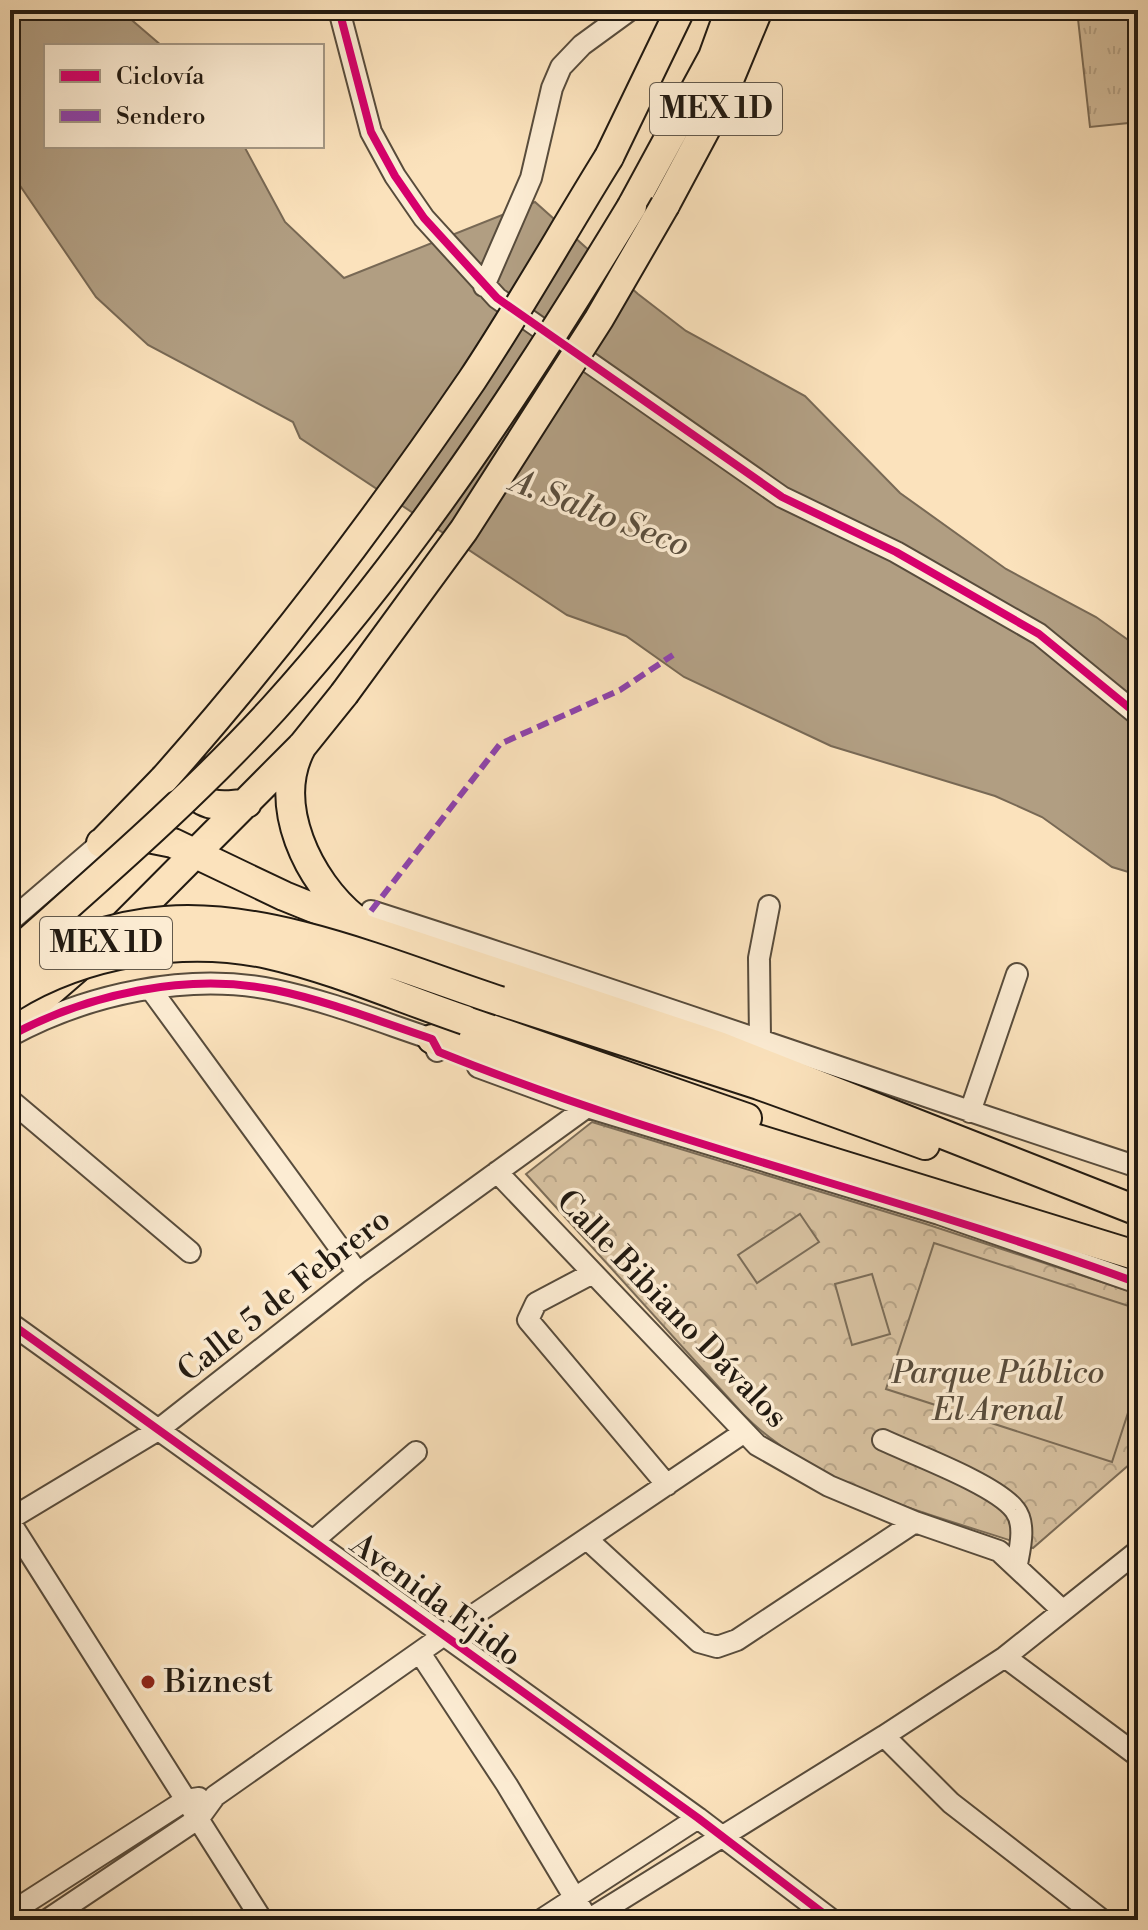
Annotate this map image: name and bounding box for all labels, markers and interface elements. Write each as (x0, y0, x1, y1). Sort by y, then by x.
legend (44, 44, 324, 148)
text: Ciclovía (116, 62, 205, 92)
road number: MEX 1D (650, 83, 782, 135)
text: Sendero (116, 102, 206, 132)
water label: A. Salto Seco (501, 459, 695, 567)
road number: MEX 1D (40, 917, 172, 969)
street label: Calle Bibiano Dávalos (548, 1182, 796, 1436)
street label: Calle 5 de Febrero (169, 1199, 399, 1391)
park label: Parque Público El Arenal (891, 1353, 1104, 1430)
street label: Avenida Ejido (342, 1524, 529, 1676)
place label: Biznest (163, 1662, 273, 1702)
marker: Biznest (139, 1673, 157, 1691)

